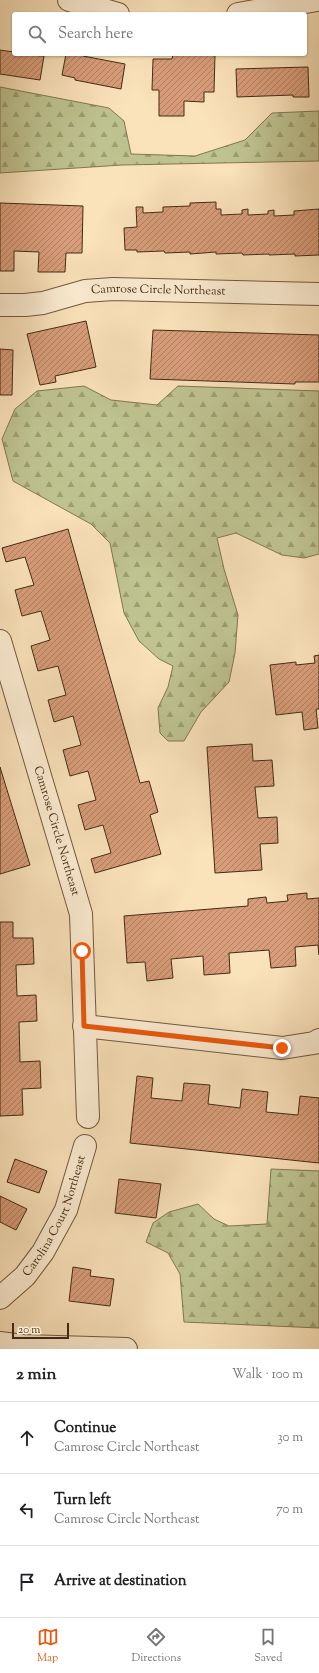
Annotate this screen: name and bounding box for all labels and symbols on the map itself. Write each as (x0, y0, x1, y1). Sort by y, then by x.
street label: Camrose Circle Northeast (90, 280, 226, 301)
street label: Camrose Circle Northeast (29, 764, 84, 898)
route start (73, 942, 91, 960)
route end (273, 1039, 291, 1057)
street label: Carolina Court Northeast (18, 1153, 91, 1281)
scale bar (12, 1321, 69, 1340)

